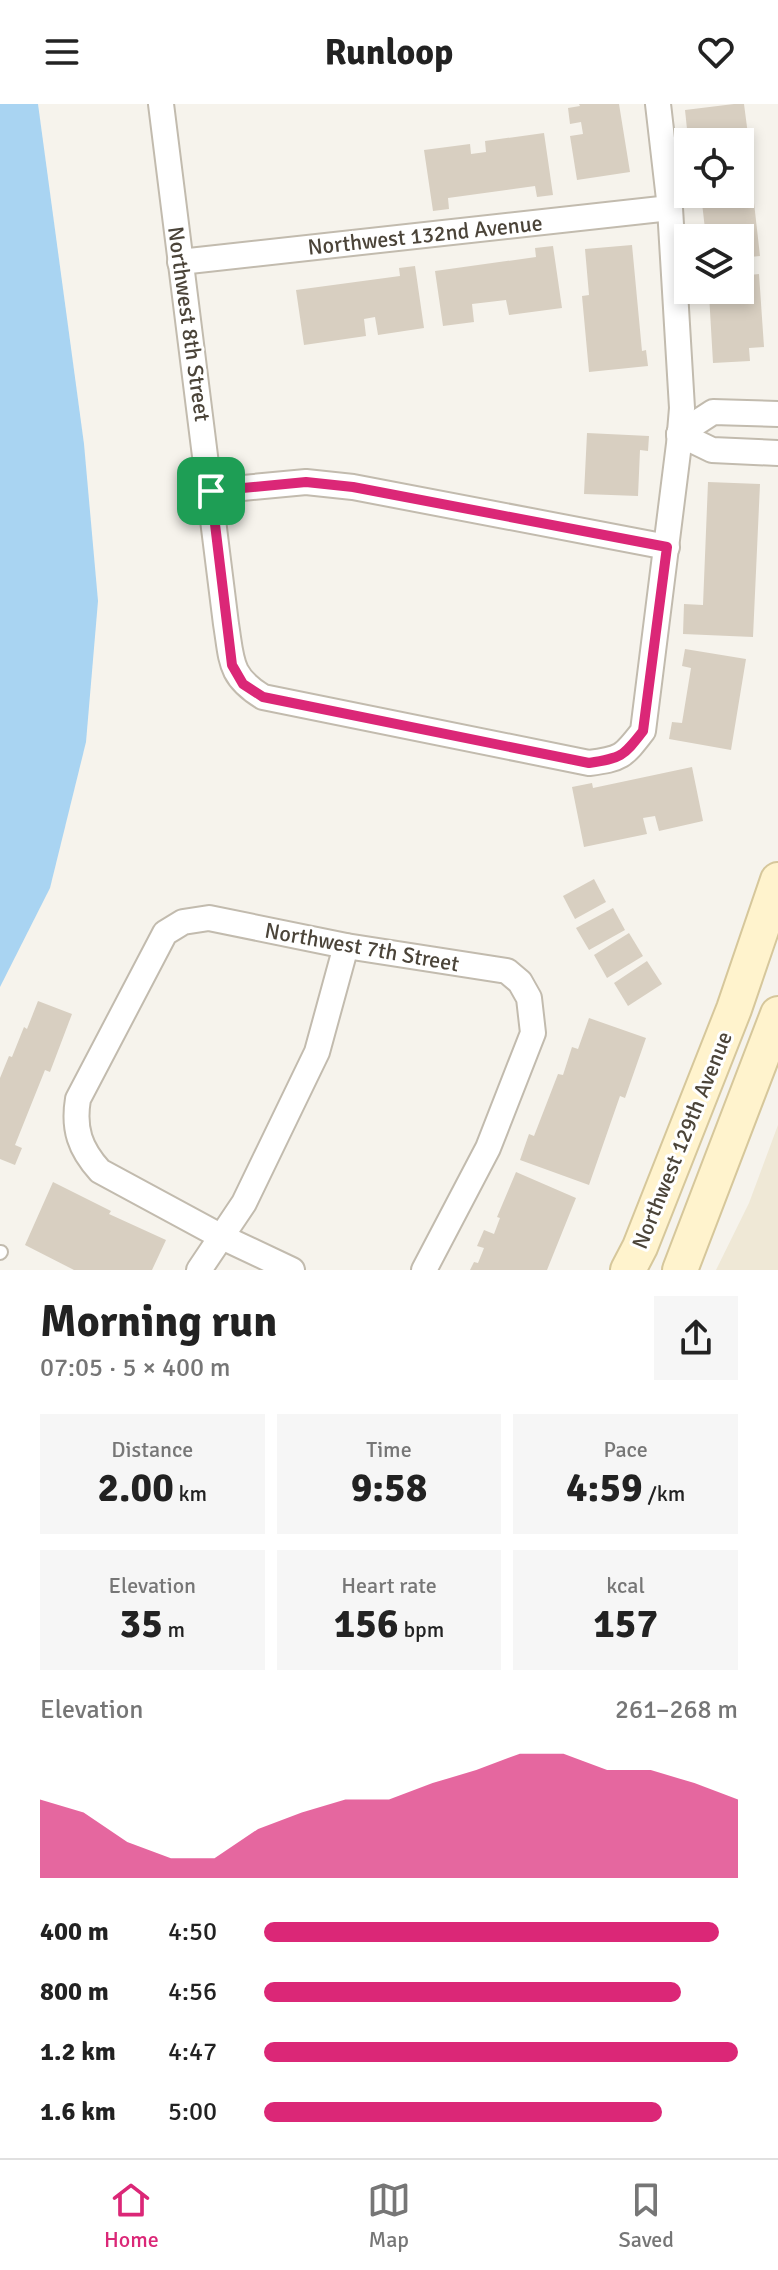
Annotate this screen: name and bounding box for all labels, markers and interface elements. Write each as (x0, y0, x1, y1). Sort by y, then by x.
icon: menu (40, 30, 84, 74)
text: Runloop (325, 30, 453, 75)
icon: heart (694, 30, 738, 74)
map controls (674, 128, 754, 304)
button: locate (674, 128, 754, 208)
street label: Northwest 132nd Avenue (306, 209, 544, 261)
button: layers (674, 224, 754, 304)
street label: Northwest 8th Street (162, 225, 216, 424)
pin (177, 457, 245, 525)
icon: arrive (189, 469, 233, 513)
street label: Northwest 7th Street (263, 917, 462, 977)
street label: Northwest 129th Avenue (626, 1027, 738, 1253)
text: Morning run (40, 1295, 277, 1349)
button: share (654, 1296, 738, 1380)
text: 07:05 · 5 × 400 m (40, 1352, 231, 1384)
text: Distance (111, 1436, 193, 1463)
text: Time (366, 1436, 412, 1463)
text: Pace (604, 1436, 648, 1463)
text: 2.00 (97, 1463, 174, 1513)
text: 9:58 (351, 1463, 427, 1513)
text: 4:59 (566, 1463, 643, 1513)
text: km (174, 1480, 207, 1507)
text: /km (643, 1480, 685, 1507)
text: Elevation (109, 1572, 196, 1599)
text: Heart rate (341, 1572, 437, 1599)
text: kcal (606, 1572, 645, 1599)
text: 35 (120, 1599, 163, 1649)
text: 156 (334, 1599, 399, 1649)
text: 157 (593, 1599, 658, 1649)
text: m (163, 1616, 185, 1643)
text: bpm (399, 1616, 444, 1643)
text: Elevation (40, 1694, 144, 1726)
text: 261–268 m (615, 1694, 738, 1726)
text: 400 m (40, 1916, 109, 1948)
text: 4:50 (168, 1916, 217, 1948)
text: 800 m (40, 1976, 109, 2008)
text: 4:56 (168, 1976, 217, 2008)
text: 1.2 km (40, 2036, 116, 2068)
text: 4:47 (168, 2036, 217, 2068)
text: 1.6 km (40, 2096, 116, 2128)
text: 5:00 (168, 2096, 217, 2128)
tab: Home (104, 2178, 159, 2253)
tab: Map (367, 2178, 411, 2253)
tab: Saved (619, 2178, 674, 2253)

